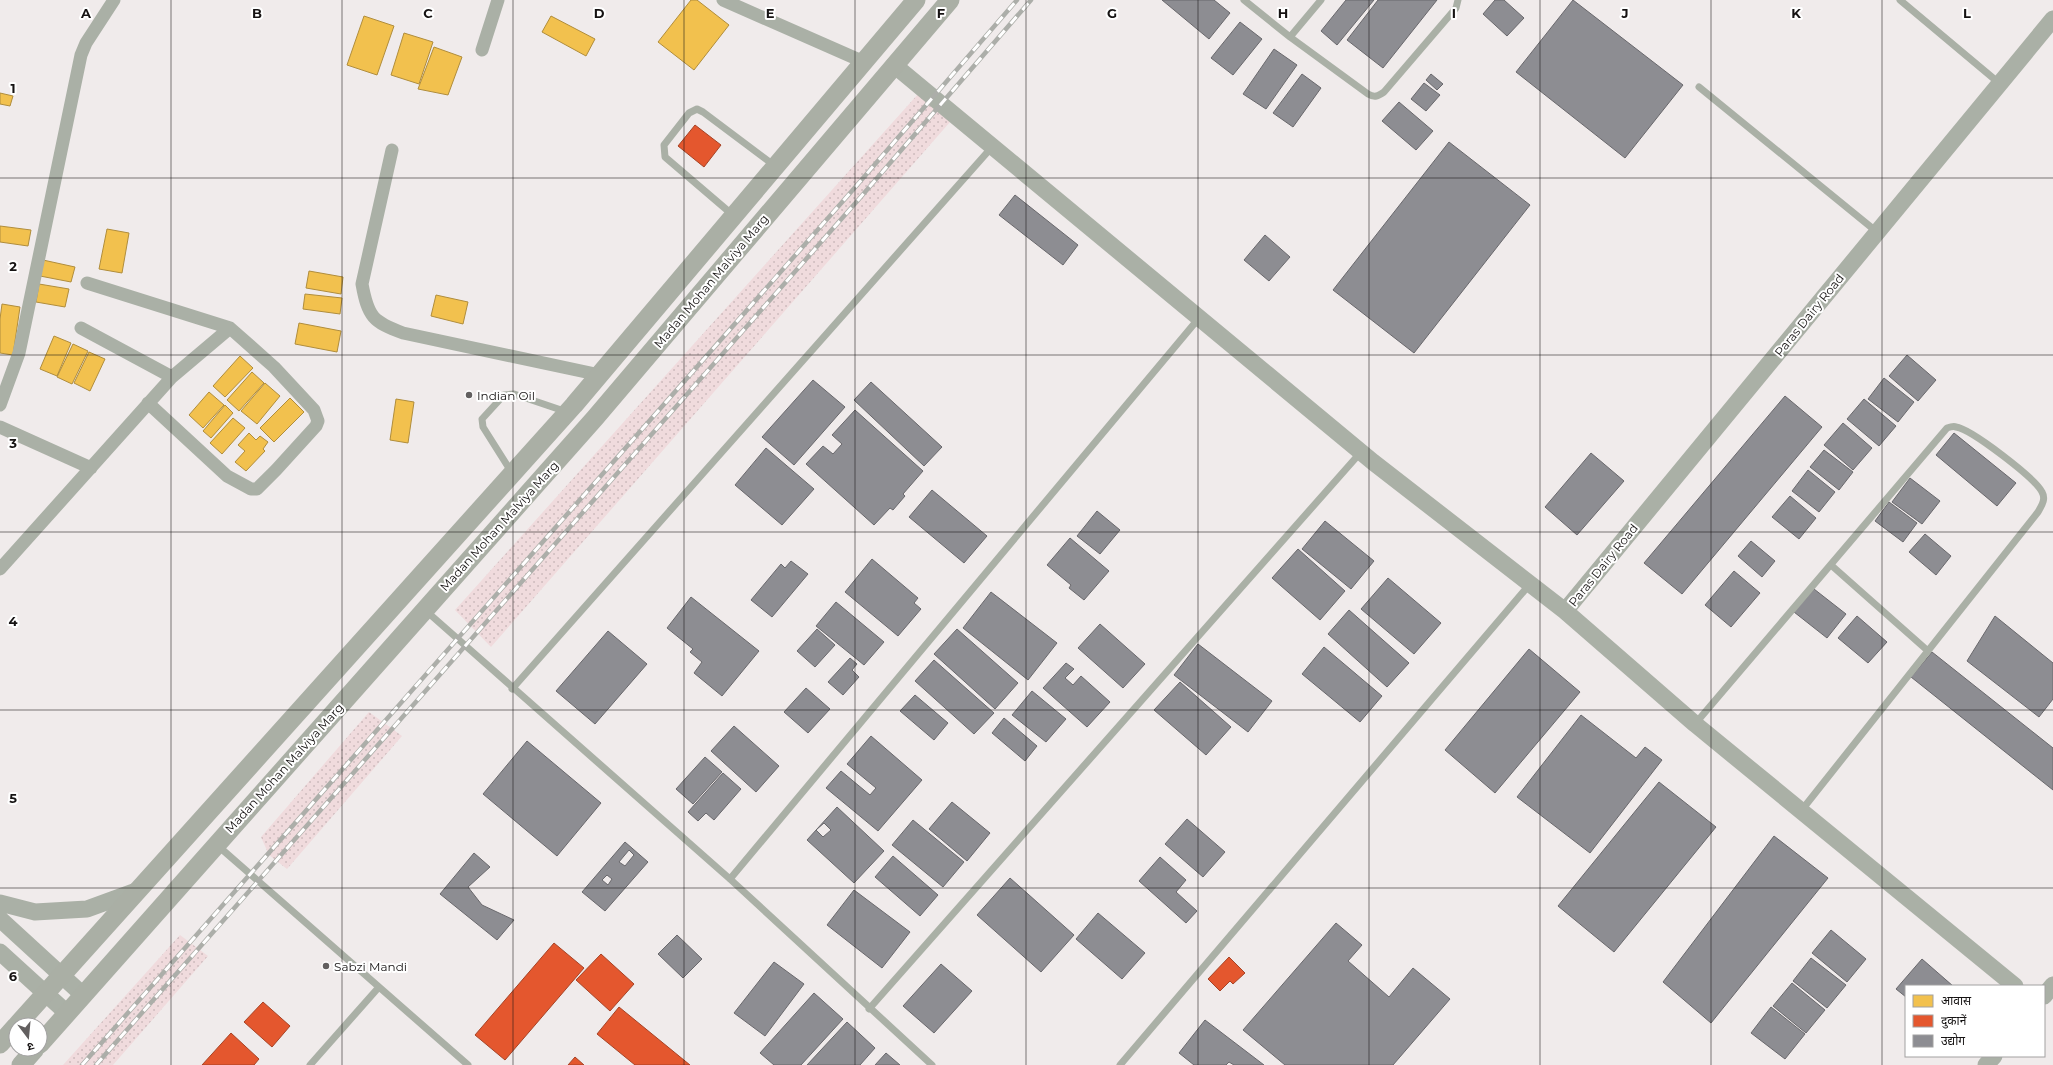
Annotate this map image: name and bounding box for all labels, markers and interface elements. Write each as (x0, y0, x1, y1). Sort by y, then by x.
text: A (80, 5, 92, 21)
text: B (252, 5, 262, 21)
text: C (423, 5, 433, 21)
text: D (594, 5, 605, 21)
text: E (766, 5, 775, 21)
text: F (937, 5, 945, 21)
text: G (1107, 5, 1117, 21)
text: H (1278, 5, 1288, 21)
text: I (1452, 5, 1456, 21)
text: J (1620, 5, 1629, 21)
text: K (1791, 5, 1801, 21)
text: L (1963, 5, 1971, 21)
text: 1 (10, 80, 16, 96)
street label: Madan Mohan Malviya Marg (651, 211, 771, 351)
text: 2 (9, 258, 17, 274)
street label: Paras Dairy Road (1771, 271, 1847, 359)
place label: Indian Oil (477, 388, 535, 403)
marker: Indian Oil (464, 390, 474, 400)
text: 3 (8, 435, 17, 451)
street label: Madan Mohan Malviya Marg (437, 458, 561, 594)
street label: Paras Dairy Road (1565, 521, 1641, 609)
text: 4 (9, 613, 18, 629)
street label: Madan Mohan Malviya Marg (222, 700, 346, 836)
text: 5 (9, 790, 17, 806)
place label: Sabzi Mandi (334, 959, 407, 974)
marker: Sabzi Mandi (321, 961, 331, 971)
text: 6 (9, 968, 18, 984)
legend (1905, 985, 2045, 1057)
text: आवास (1941, 993, 1972, 1008)
text: दुकानें (1941, 1013, 1967, 1029)
north arrow (8, 1017, 48, 1057)
text: उद्योग (1941, 1033, 1965, 1048)
text: उ (25, 1039, 36, 1054)

